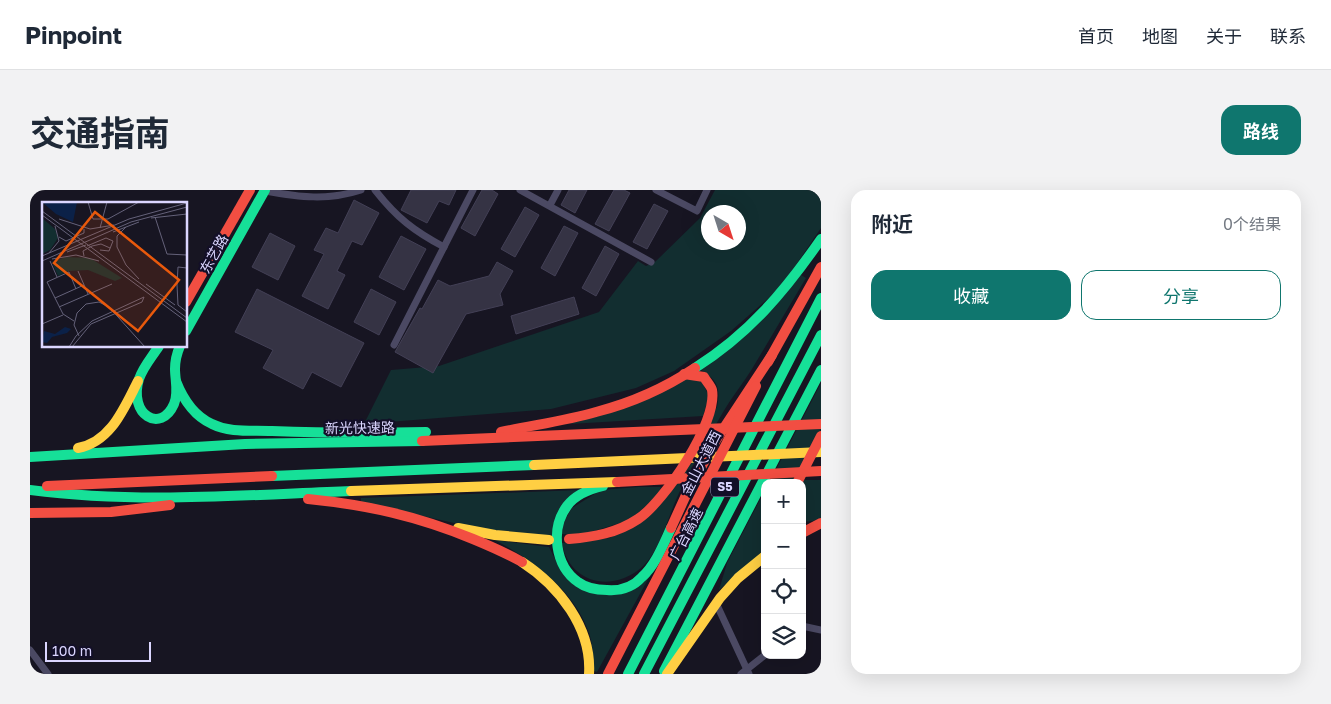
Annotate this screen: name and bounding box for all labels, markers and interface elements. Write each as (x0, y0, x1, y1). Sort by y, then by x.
text: Pinpoint (25, 20, 122, 49)
text: 首页 (1078, 25, 1114, 47)
text: 地图 (1142, 25, 1178, 47)
text: 关于 (1206, 25, 1242, 47)
text: 联系 (1270, 25, 1306, 47)
button: 路线 (1221, 105, 1301, 155)
text: 交通指南 (30, 112, 170, 154)
inset map (42, 202, 188, 348)
north arrow (701, 205, 746, 250)
text: 附近 (871, 211, 913, 237)
text: 0个结果 (1223, 214, 1281, 234)
street label: 东艺路 (196, 231, 231, 276)
button: 收藏 (871, 270, 1071, 320)
button: 分享 (1081, 270, 1281, 320)
street label: 新光快速路 (325, 418, 395, 437)
street label: 金山大道西 (677, 428, 724, 498)
road number: S5 (711, 478, 739, 496)
map controls (761, 479, 806, 659)
button: + (761, 479, 806, 524)
street label: 广台高速 (665, 505, 706, 563)
button: − (761, 524, 806, 569)
button: locate (761, 569, 806, 614)
button: layers (761, 614, 806, 659)
scale bar (45, 639, 151, 662)
text: 100 m (52, 642, 92, 659)

